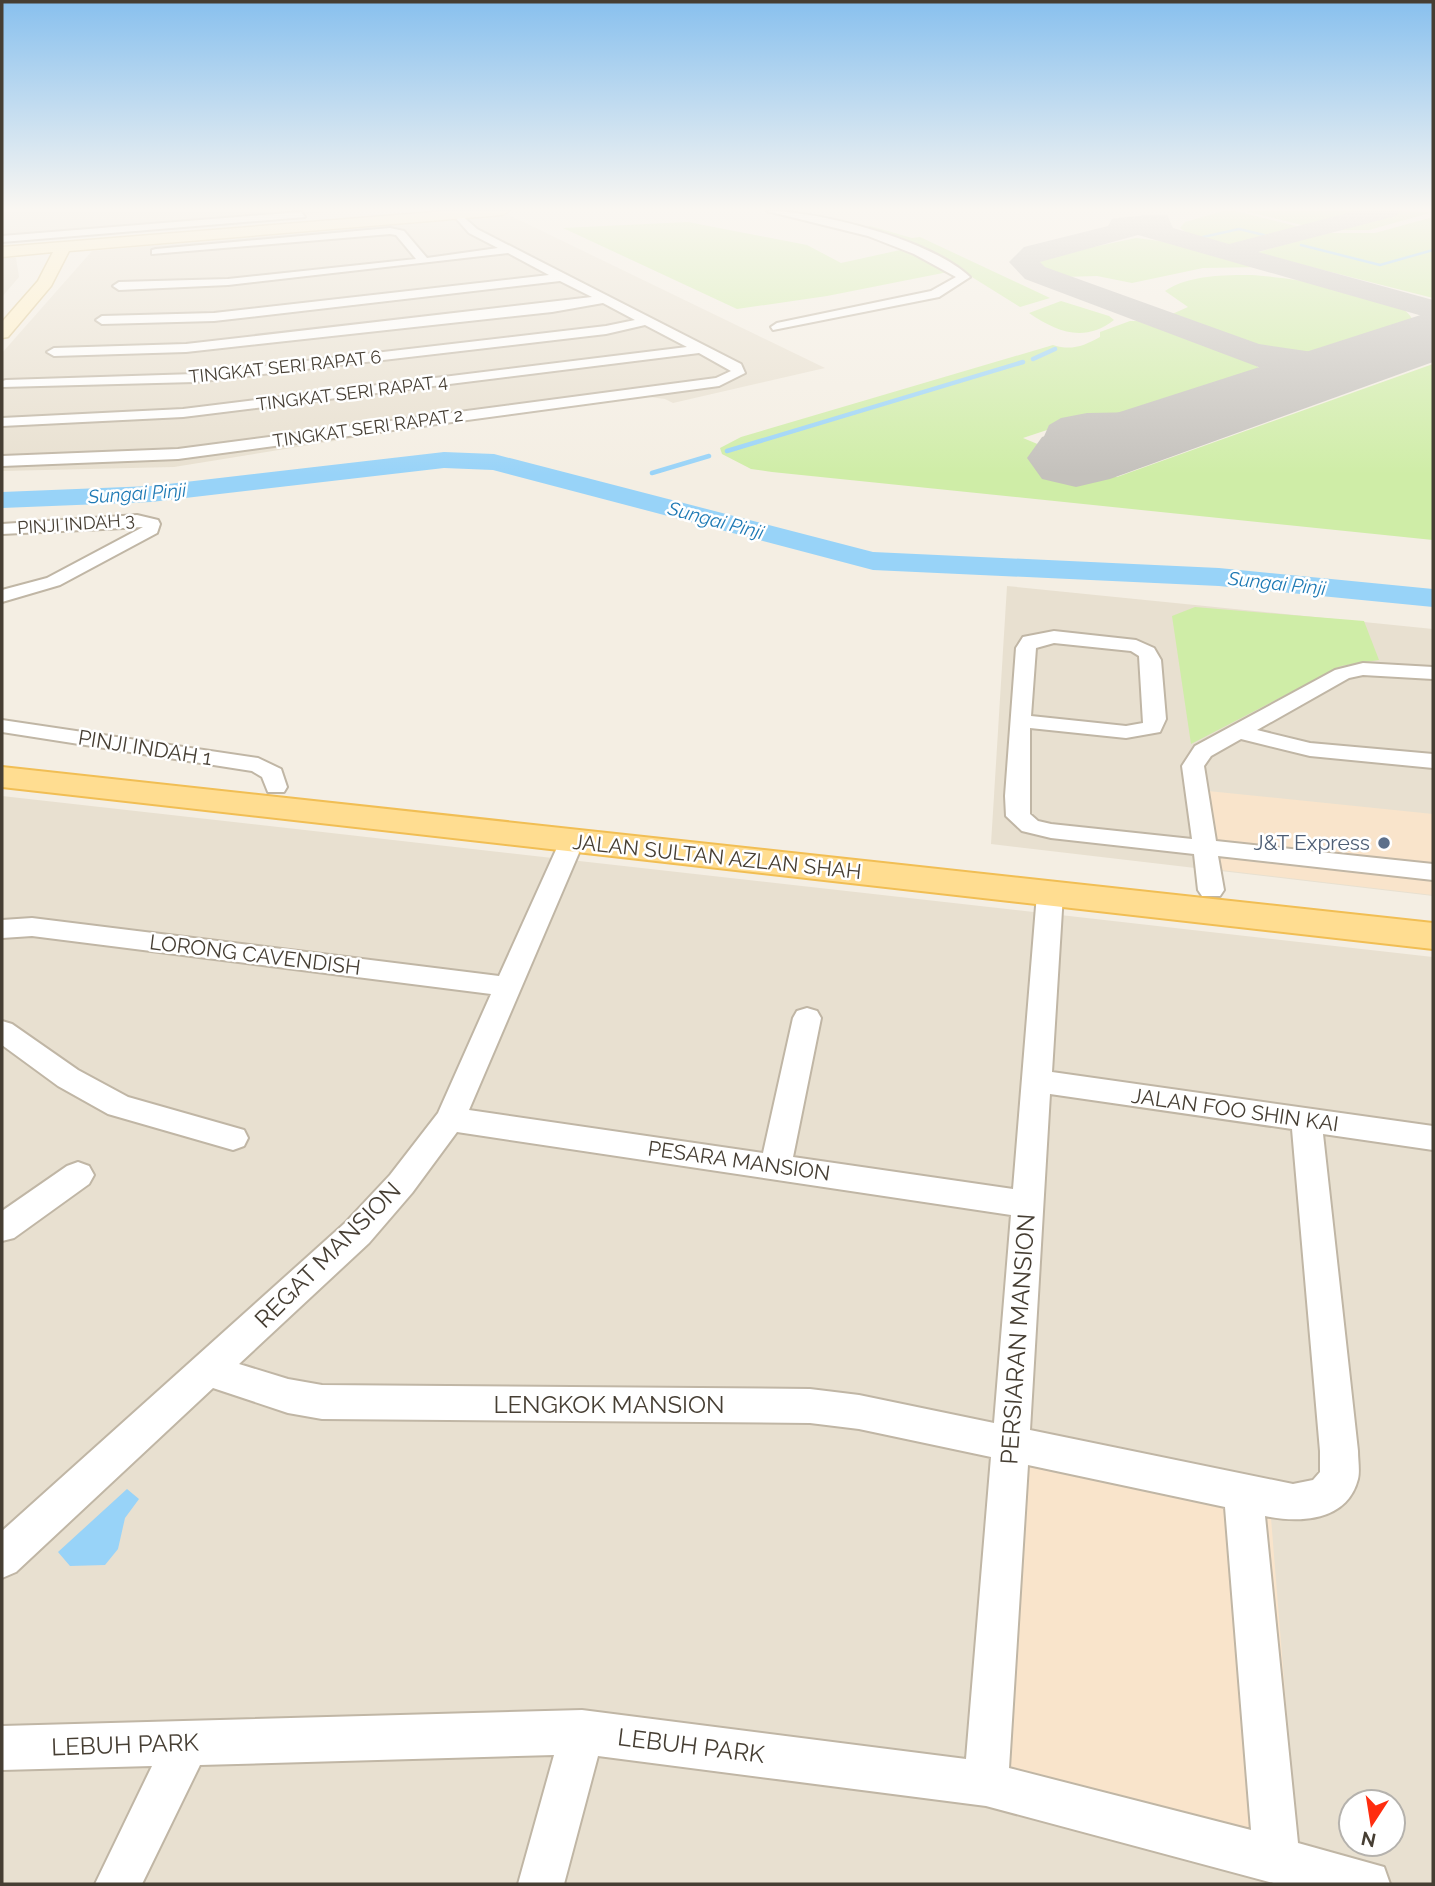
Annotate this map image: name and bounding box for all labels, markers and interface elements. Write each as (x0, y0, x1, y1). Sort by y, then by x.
street label: TINGKAT SERI RAPAT 6 (188, 346, 382, 387)
street label: TINGKAT SERI RAPAT 4 (255, 370, 449, 415)
street label: TINGKAT SERI RAPAT 2 (271, 404, 464, 451)
water label: Sungai Pinji (86, 479, 188, 507)
water label: Sungai Pinji (665, 496, 767, 544)
street label: PINJI INDAH 3 (17, 509, 135, 538)
water label: Sungai Pinji (1226, 567, 1328, 599)
street label: PINJI INDAH 1 (76, 725, 214, 770)
street label: JALAN SULTAN AZLAN SHAH (571, 829, 863, 884)
place label: J&T Express (1254, 830, 1370, 855)
marker: J&T Express (1376, 835, 1392, 851)
street label: LORONG CAVENDISH (148, 929, 362, 980)
street label: JALAN FOO SHIN KAI (1130, 1083, 1340, 1136)
street label: PESARA MANSION (646, 1135, 832, 1186)
street label: REGAT MANSION (249, 1176, 407, 1334)
street label: PERSIARAN MANSION (994, 1213, 1041, 1465)
street label: LENGKOK MANSION (494, 1390, 724, 1419)
street label: LEBUH PARK (616, 1722, 767, 1769)
street label: LEBUH PARK (51, 1727, 200, 1762)
north arrow (1337, 1788, 1407, 1858)
text: N (1359, 1827, 1378, 1852)

